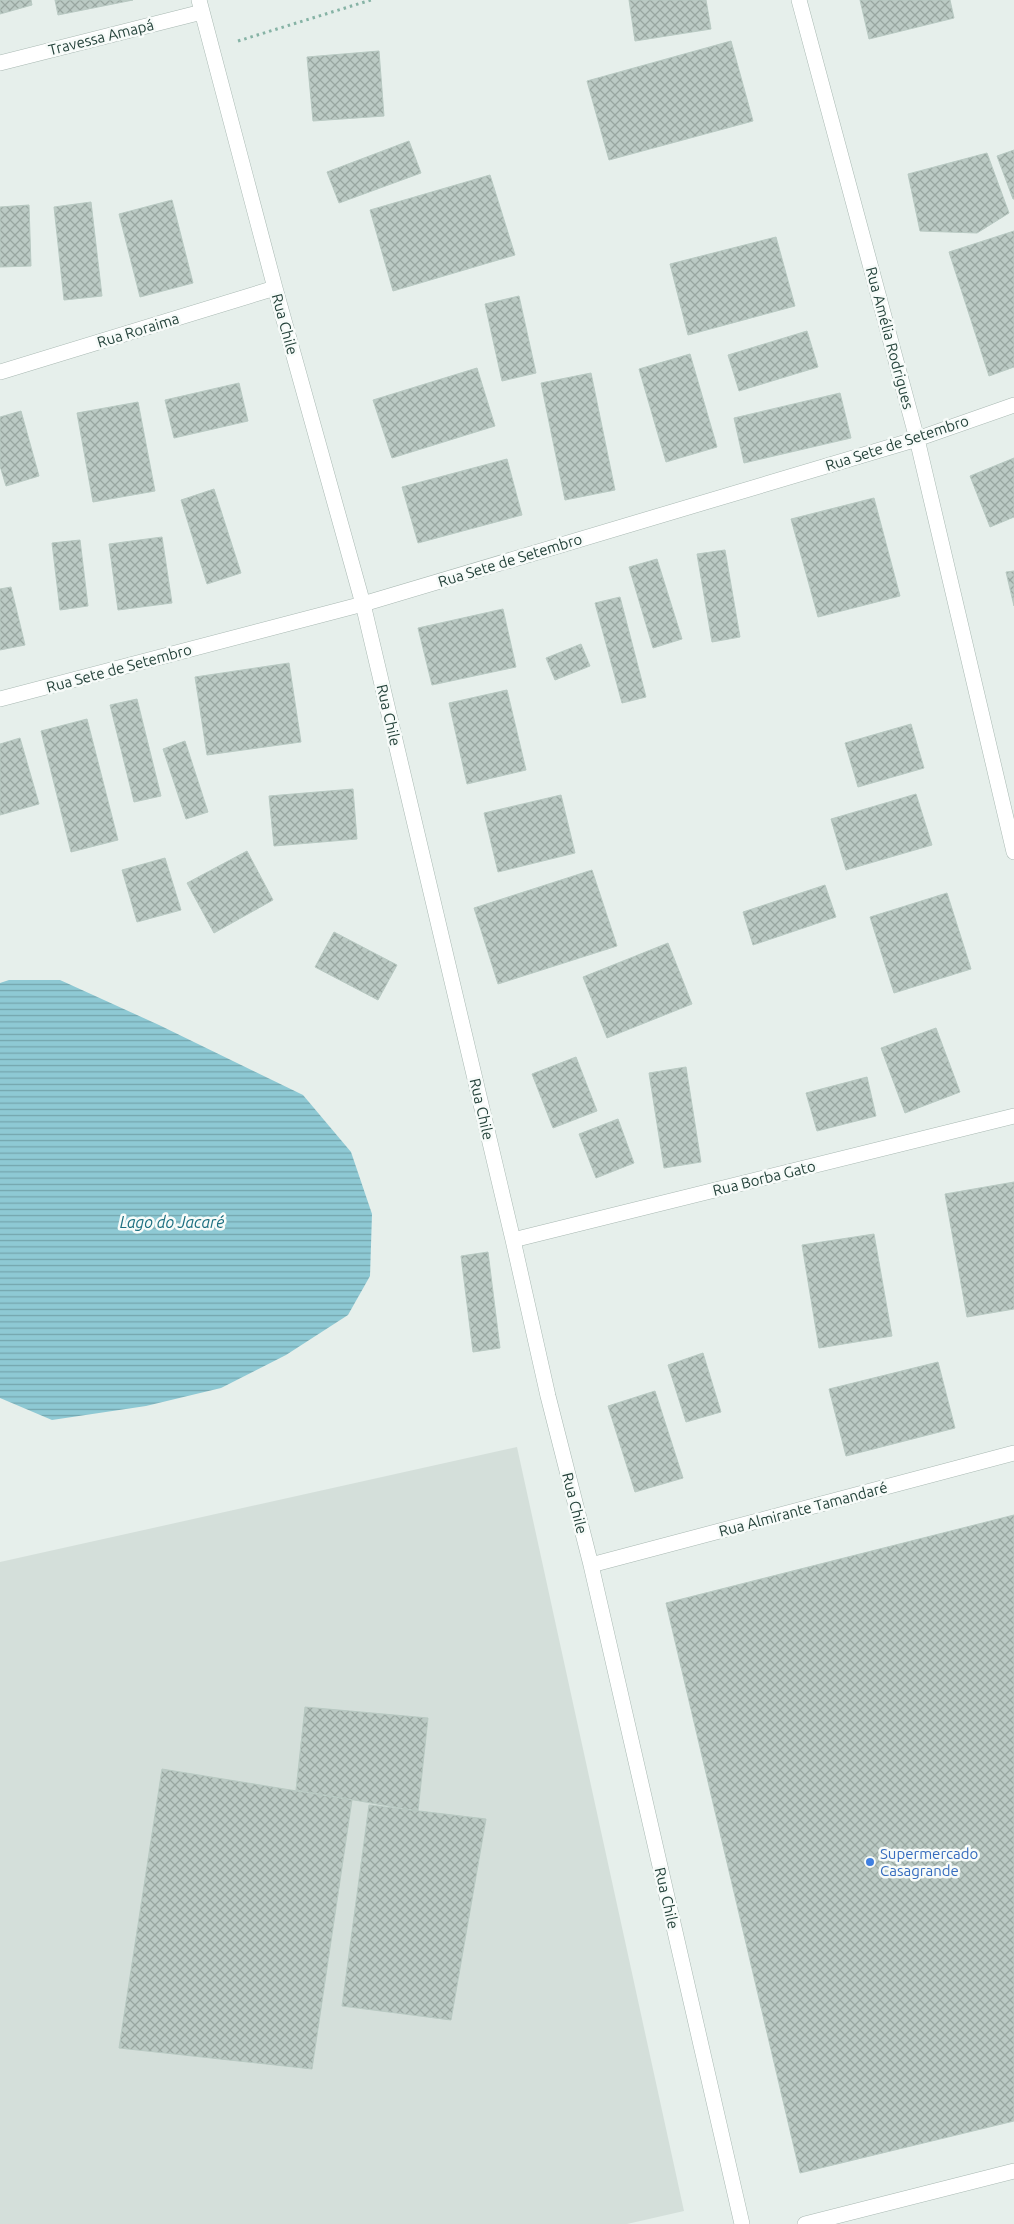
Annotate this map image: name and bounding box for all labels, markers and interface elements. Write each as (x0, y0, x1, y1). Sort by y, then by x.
street label: Travessa Amapá (47, 16, 155, 58)
street label: Rua Amélia Rodrigues (863, 265, 917, 411)
street label: Rua Chile (269, 292, 301, 356)
street label: Rua Roraima (95, 309, 181, 351)
street label: Rua Sete de Setembro (823, 412, 971, 474)
street label: Rua Sete de Setembro (436, 530, 584, 590)
street label: Rua Sete de Setembro (44, 640, 194, 696)
street label: Rua Chile (374, 683, 404, 747)
street label: Rua Chile (467, 1077, 497, 1141)
street label: Rua Borba Gato (711, 1157, 817, 1199)
water label: Lago do Jacaré (120, 1213, 224, 1231)
street label: Rua Chile (559, 1471, 591, 1535)
street label: Rua Almirante Tamandaré (717, 1478, 889, 1540)
place label: Supermercado Casagrande (880, 1845, 978, 1879)
marker: Supermercado Casagrande (864, 1856, 876, 1868)
street label: Rua Chile (652, 1866, 682, 1930)

